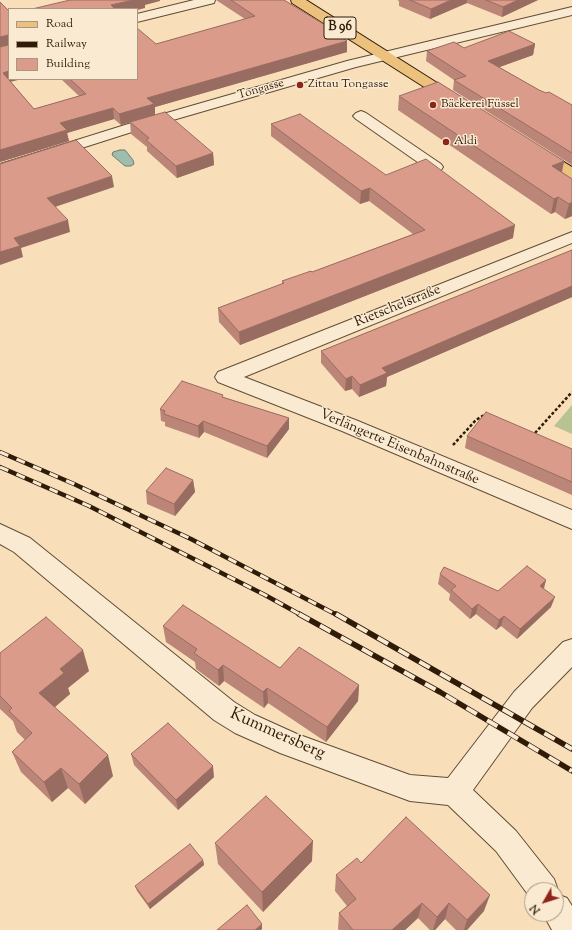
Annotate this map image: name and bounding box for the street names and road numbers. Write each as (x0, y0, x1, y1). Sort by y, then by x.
road number: B 96 (324, 17, 356, 39)
street label: Tongasse (236, 77, 286, 103)
street label: Rietschelstraße (353, 282, 443, 332)
street label: Verlängerte Eisenbahnstraße (317, 407, 481, 489)
street label: Kummersberg (226, 705, 328, 765)

